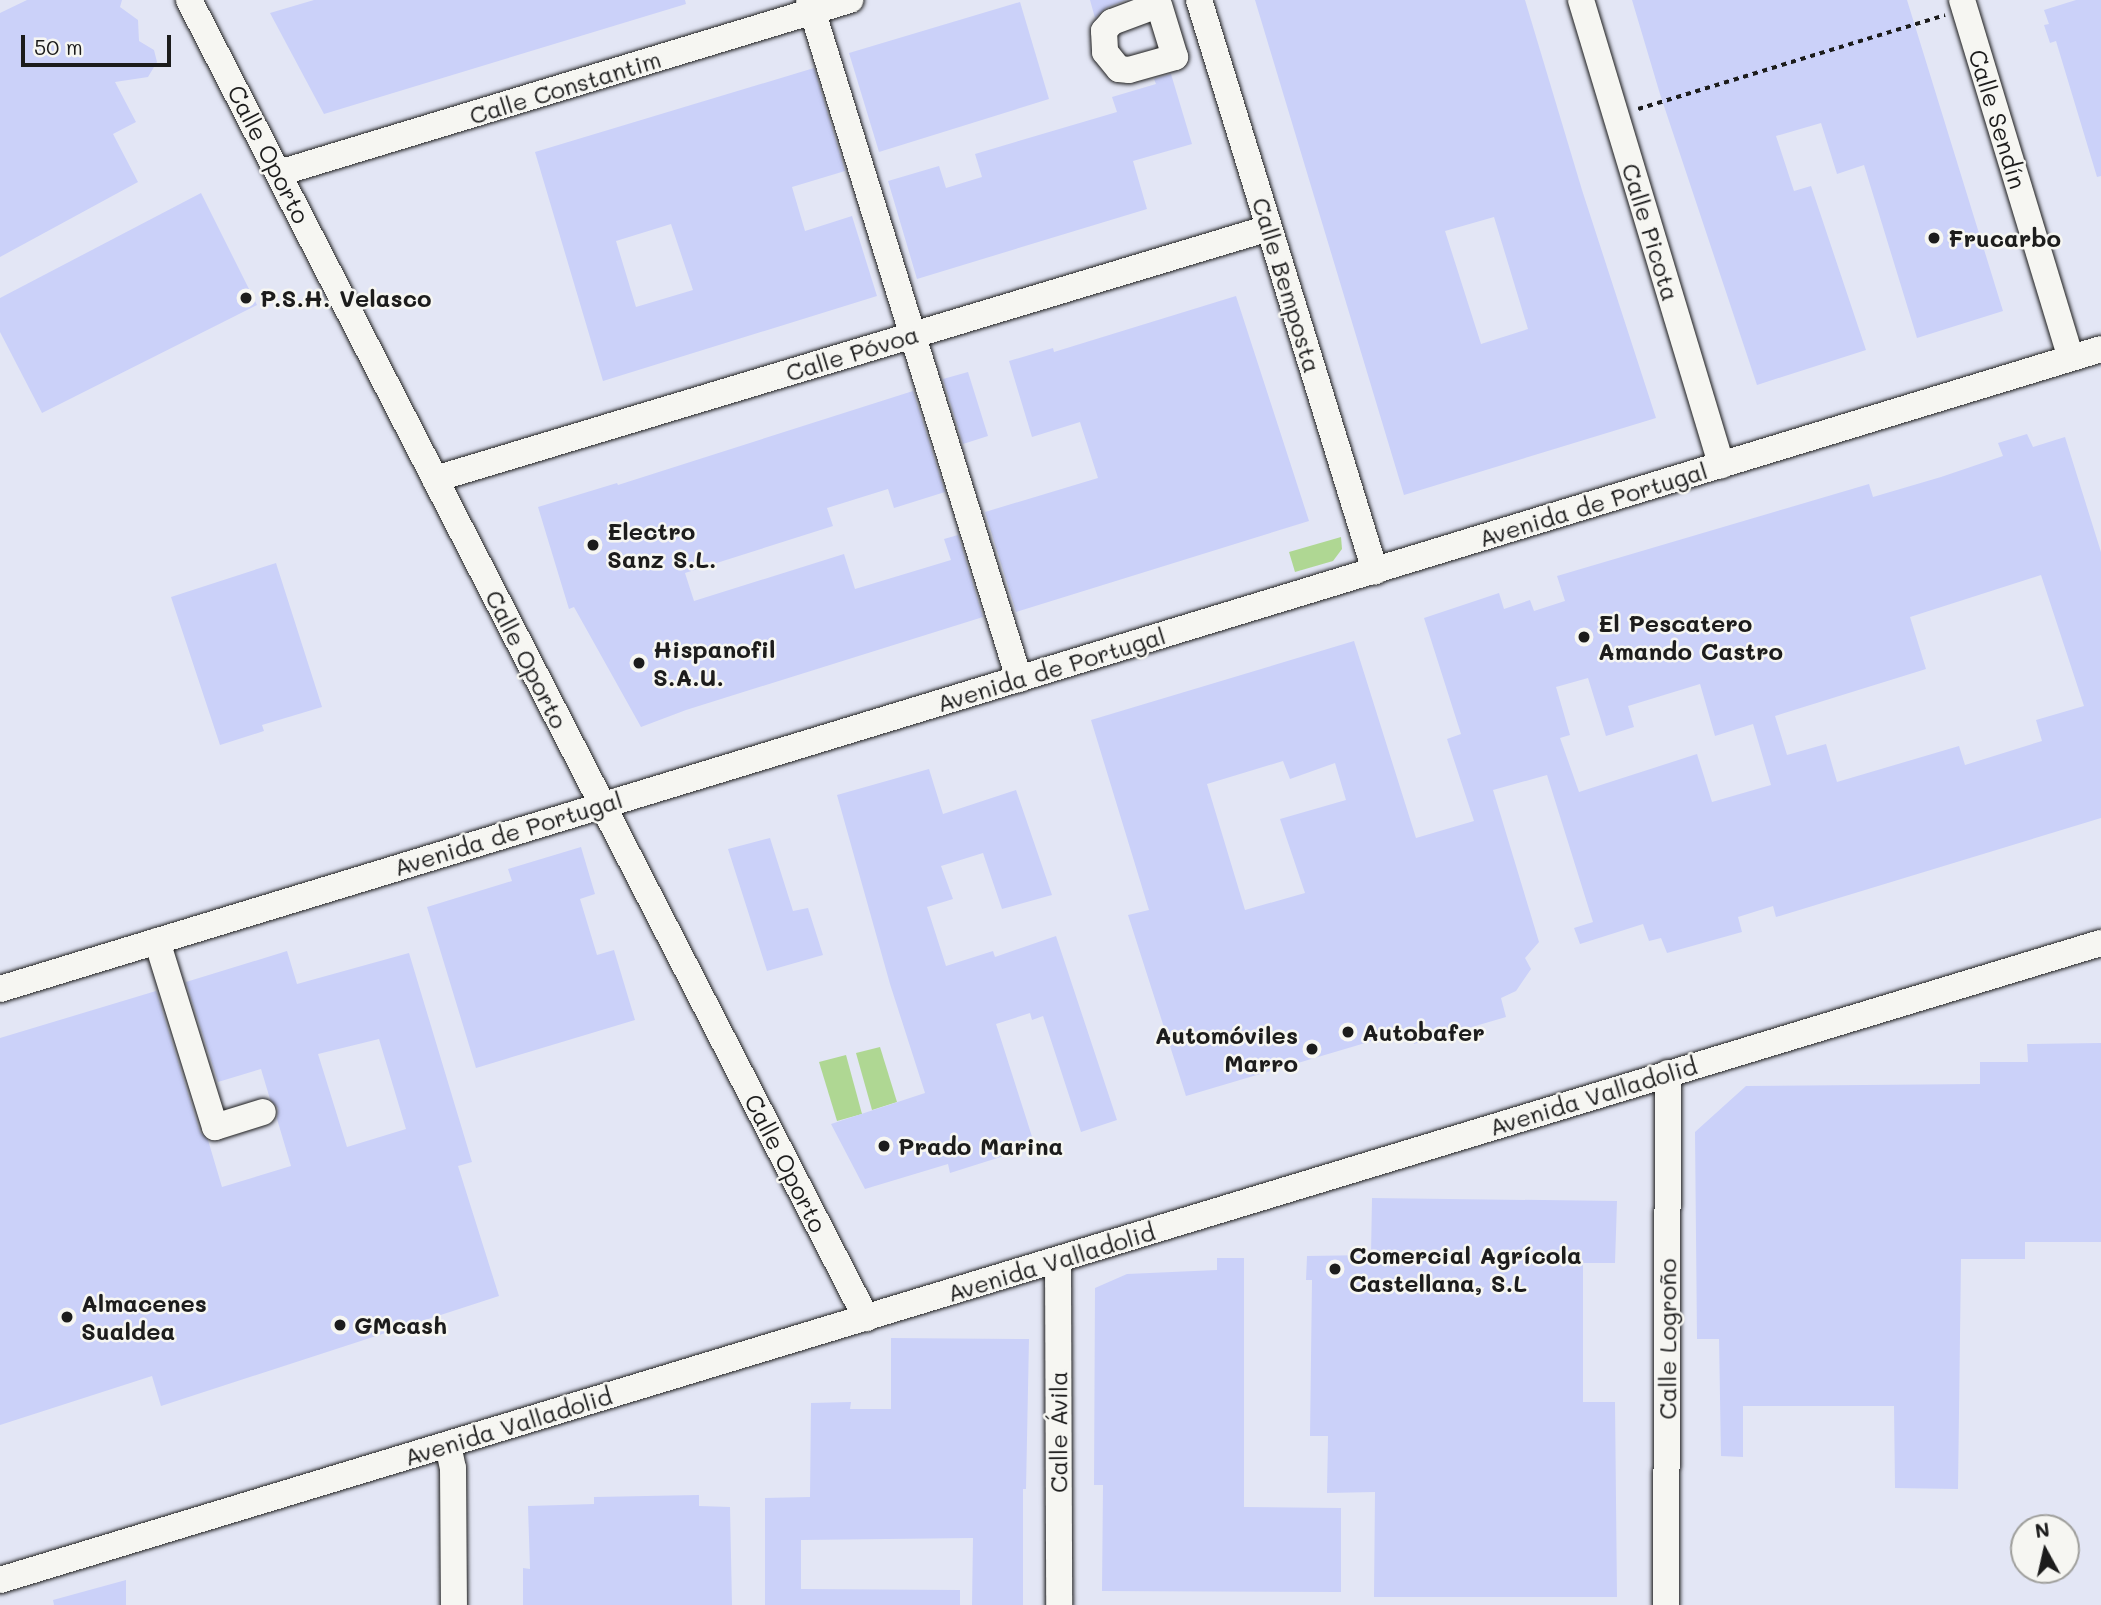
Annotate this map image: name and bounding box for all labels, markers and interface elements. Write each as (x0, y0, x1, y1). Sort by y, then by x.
scale bar (24, 21, 175, 65)
text: 50 m (34, 33, 83, 60)
street label: Calle Constantim (466, 44, 664, 130)
street label: Calle Sendín (1963, 46, 2033, 192)
street label: Calle Oporto (222, 80, 316, 228)
street label: Calle Picota (1616, 160, 1686, 304)
street label: Calle Bemposta (1247, 194, 1327, 376)
place label: Frucarbo (1948, 224, 2061, 252)
marker: Frucarbo (1926, 230, 1942, 246)
place label: P.S.H. Velasco (260, 284, 432, 312)
marker: P.S.H. Velasco (238, 290, 254, 306)
street label: Calle Póvoa (782, 319, 922, 387)
street label: Avenida de Portugal (1475, 456, 1711, 552)
place label: Electro Sanz S.L. (607, 517, 716, 573)
marker: Electro Sanz S.L. (585, 537, 601, 553)
street label: Calle Oporto (480, 585, 574, 733)
place label: El Pescatero Amando Castro (1598, 609, 1783, 665)
street label: Avenida de Portugal (933, 621, 1169, 717)
marker: El Pescatero Amando Castro (1576, 629, 1592, 645)
place label: Hispanofil S.A.U. (653, 635, 776, 691)
marker: Hispanofil S.A.U. (631, 655, 647, 671)
street label: Avenida de Portugal (390, 785, 626, 881)
place label: Autobafer (1362, 1018, 1485, 1046)
place label: Automóviles Marro (1155, 1021, 1298, 1077)
marker: Autobafer (1340, 1024, 1356, 1040)
marker: Automóviles Marro (1304, 1041, 1320, 1057)
street label: Avenida Valladolid (1486, 1051, 1700, 1141)
street label: Calle Oporto (739, 1089, 833, 1237)
place label: Prado Marina (898, 1132, 1063, 1160)
marker: Prado Marina (876, 1138, 892, 1154)
street label: Avenida Valladolid (944, 1217, 1158, 1307)
place label: Comercial Agrícola Castellana, S.L (1349, 1241, 1582, 1297)
street label: Calle Logroño (1653, 1258, 1681, 1420)
marker: Comercial Agrícola Castellana, S.L (1327, 1261, 1343, 1277)
place label: Almacenes Sualdea (81, 1289, 207, 1345)
marker: Almacenes Sualdea (59, 1309, 75, 1325)
place label: GMcash (354, 1311, 447, 1339)
marker: GMcash (332, 1317, 348, 1333)
street label: Calle Ávila (1044, 1371, 1072, 1493)
street label: Avenida Valladolid (401, 1381, 615, 1471)
north arrow (2010, 1514, 2080, 1584)
text: N (2033, 1516, 2051, 1543)

